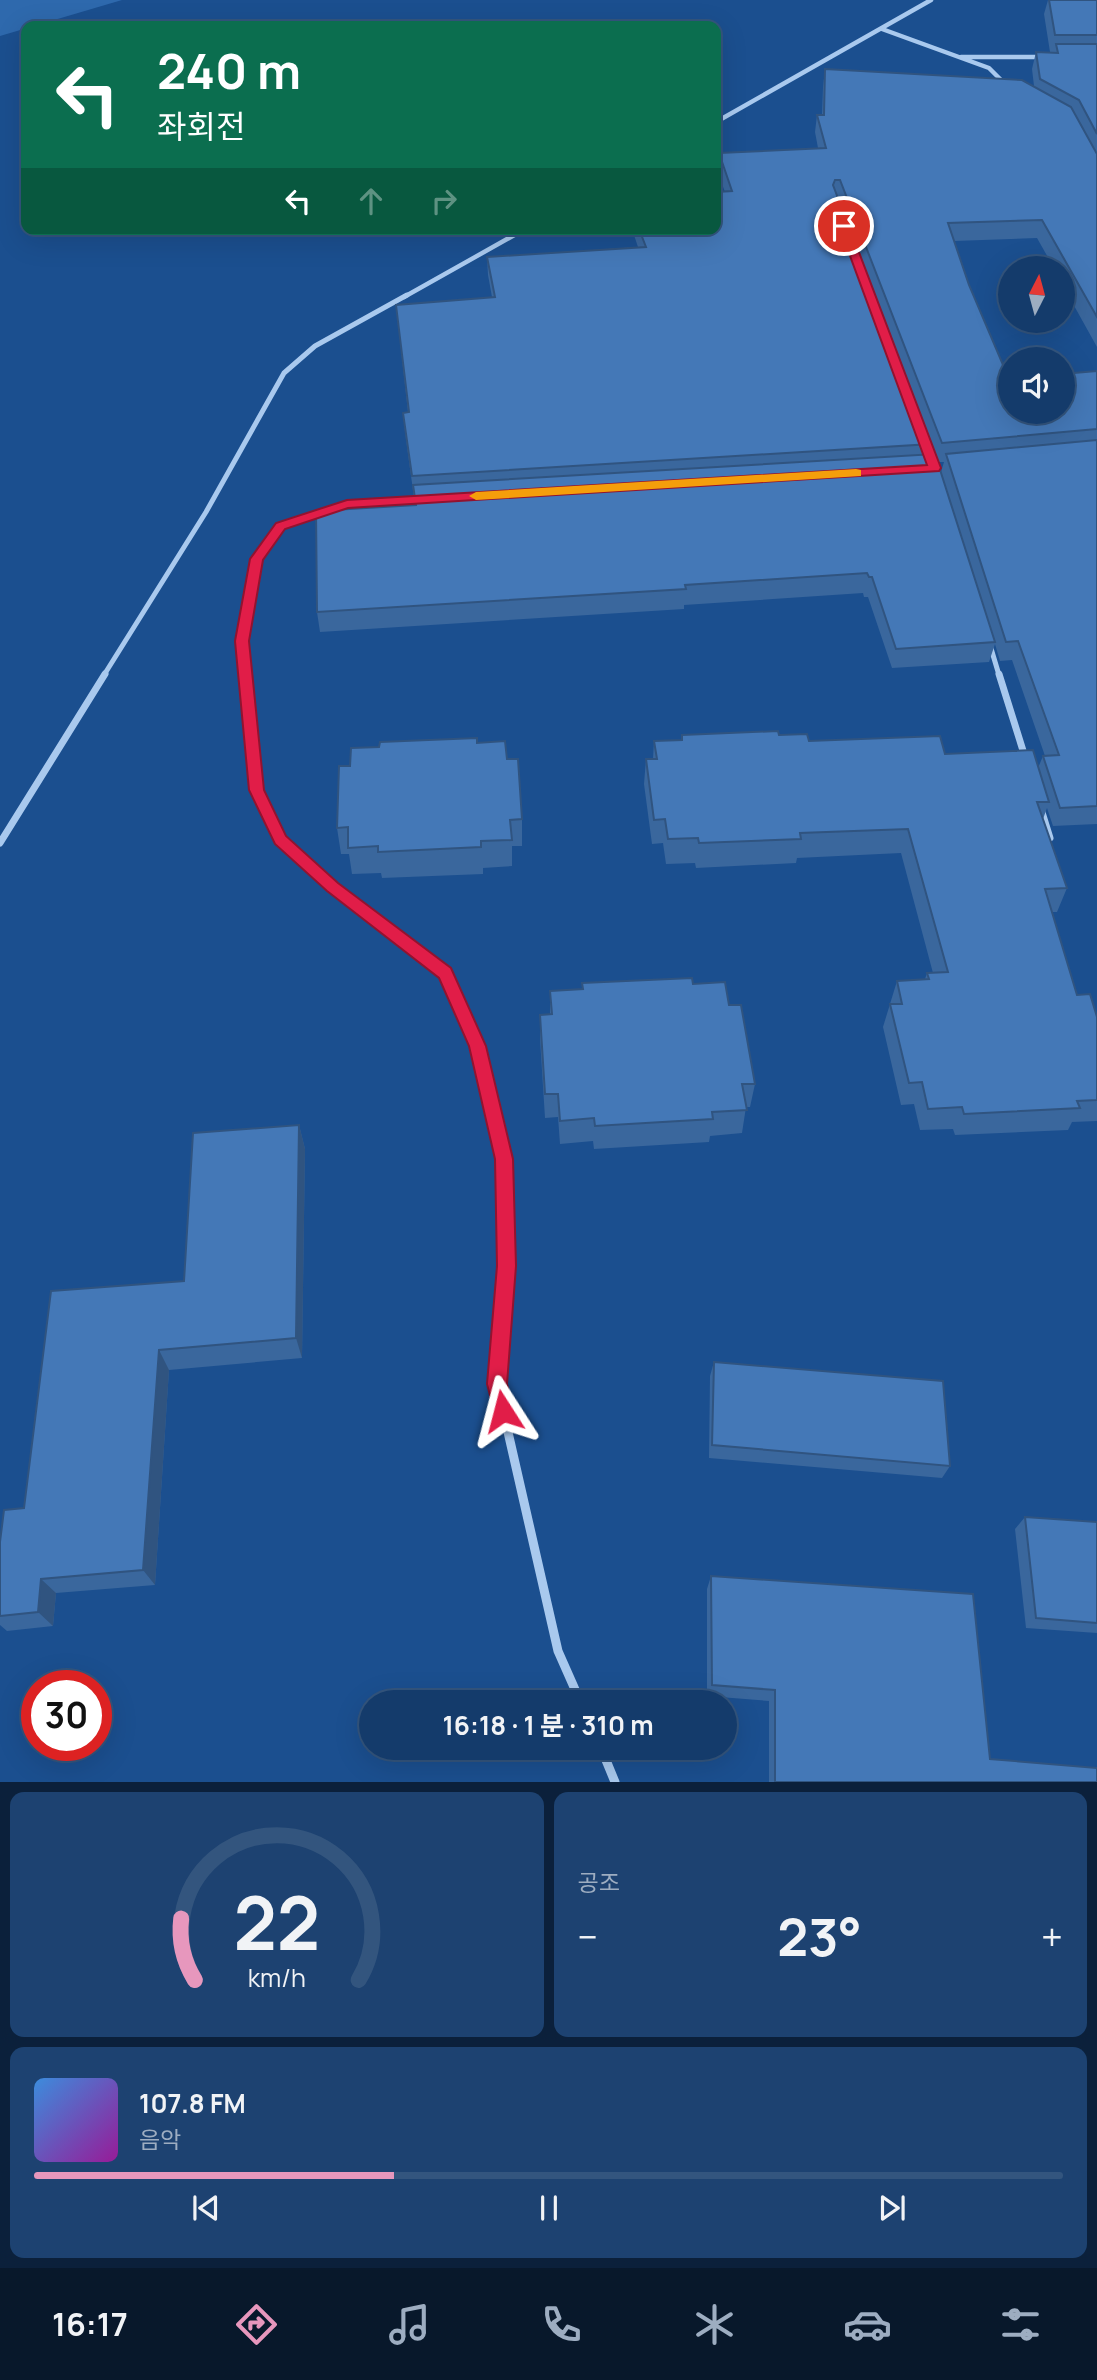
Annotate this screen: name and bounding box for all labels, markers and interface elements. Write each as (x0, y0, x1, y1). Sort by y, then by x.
text: 240 m (157, 37, 301, 104)
icon: left (42, 49, 133, 140)
text: 좌회전 (157, 104, 245, 148)
icon: left (279, 182, 317, 220)
icon: ahead (352, 182, 390, 220)
icon: right (425, 182, 463, 220)
pin (814, 196, 874, 256)
icon: arrive (825, 207, 863, 245)
north arrow (998, 256, 1074, 332)
map controls (998, 256, 1075, 424)
button: sound (998, 347, 1075, 424)
position arrow (466, 1374, 540, 1448)
speed limit sign: 30 (21, 1670, 112, 1761)
text: 16:18 · 1 분 · 310 m (442, 1707, 654, 1743)
text: 공조 (578, 1866, 620, 1898)
text: 22 (233, 1873, 320, 1973)
text: 23° (777, 1901, 862, 1972)
text: − (578, 1910, 598, 1962)
text: + (1041, 1910, 1063, 1962)
text: km/h (248, 1960, 306, 1995)
text: 107.8 FM (139, 2085, 246, 2121)
text: 음악 (139, 2123, 181, 2155)
icon: previous (187, 2189, 225, 2227)
icon: pause (530, 2189, 568, 2227)
icon: next (873, 2189, 911, 2227)
icon: directions (232, 2300, 281, 2349)
icon: music (385, 2300, 434, 2349)
icon: phone (537, 2300, 586, 2349)
icon: climate (690, 2300, 739, 2349)
icon: car (843, 2300, 892, 2349)
icon: filters (996, 2300, 1045, 2349)
text: 16:17 (52, 2302, 128, 2346)

